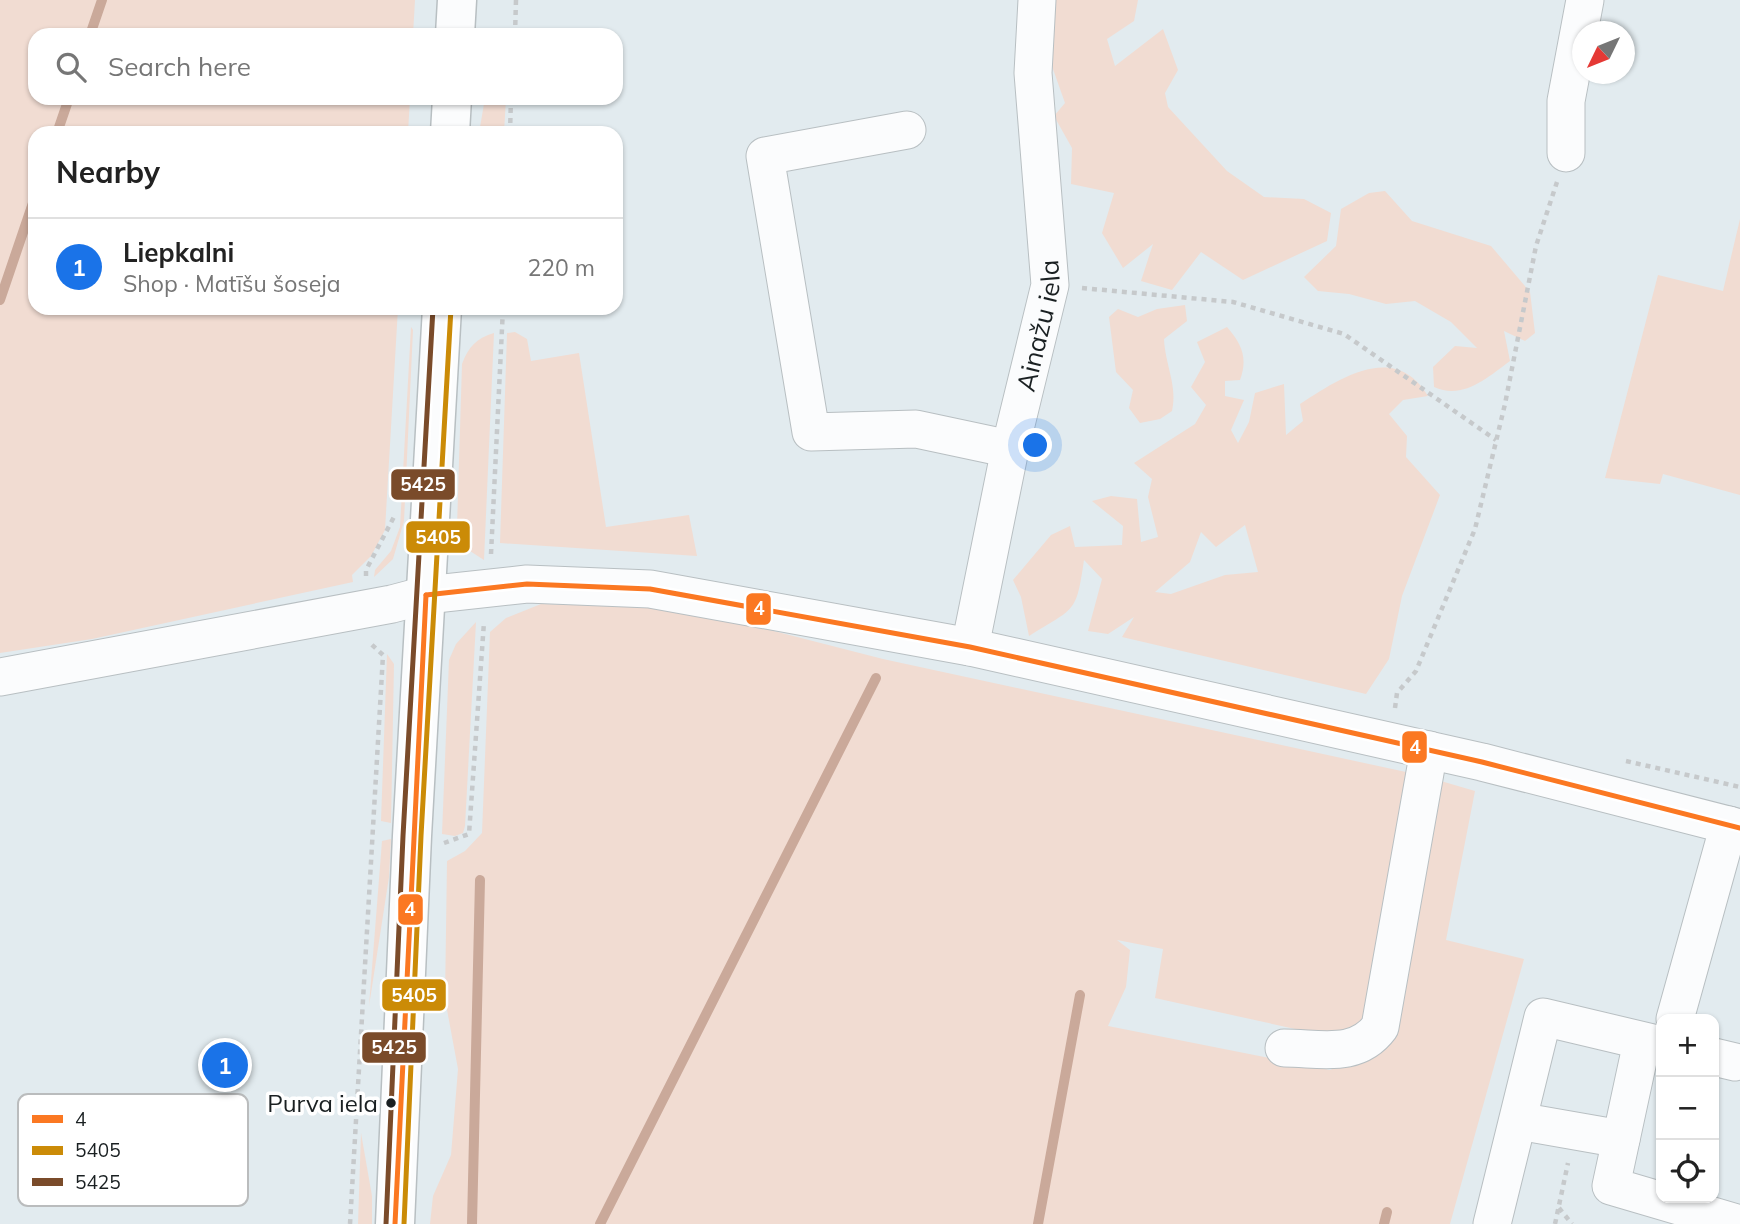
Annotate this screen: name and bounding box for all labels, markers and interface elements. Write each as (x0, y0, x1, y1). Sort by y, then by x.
north arrow (1572, 21, 1635, 84)
search box (28, 28, 623, 105)
icon: search (52, 48, 90, 86)
text: Search here (108, 50, 251, 83)
text: Nearby (56, 153, 160, 191)
text: Liepkalni (123, 236, 234, 269)
text: 1 (72, 253, 86, 282)
text: 220 m (527, 253, 595, 282)
street label: Ainažu iela (1008, 259, 1067, 394)
text: Shop · Matīšu šoseja (123, 269, 341, 298)
your location (1018, 428, 1052, 462)
line badge: 5425 (390, 468, 456, 501)
text: 5425 (400, 472, 446, 496)
line badge: 5405 (405, 520, 471, 554)
text: 5405 (415, 525, 461, 549)
line badge: 4 (745, 592, 772, 626)
text: 4 (753, 596, 765, 620)
line badge: 4 (1401, 730, 1428, 764)
text: 4 (1409, 735, 1421, 759)
line badge: 4 (397, 893, 424, 926)
text: 4 (404, 897, 416, 921)
line badge: 5405 (381, 978, 447, 1012)
text: 5405 (391, 983, 437, 1007)
map controls (1656, 1014, 1719, 1203)
button: + (1656, 1014, 1719, 1077)
line badge: 5425 (361, 1031, 427, 1064)
text: 5425 (371, 1035, 417, 1059)
pin: 1 (202, 1039, 248, 1091)
button: − (1656, 1077, 1719, 1140)
place label: Purva iela (267, 1088, 378, 1118)
legend (18, 1094, 248, 1206)
marker: Purva iela (384, 1096, 398, 1110)
text: 4 (75, 1107, 86, 1131)
text: 5405 (75, 1138, 121, 1162)
button: locate (1656, 1140, 1719, 1203)
text: 5425 (75, 1170, 121, 1194)

